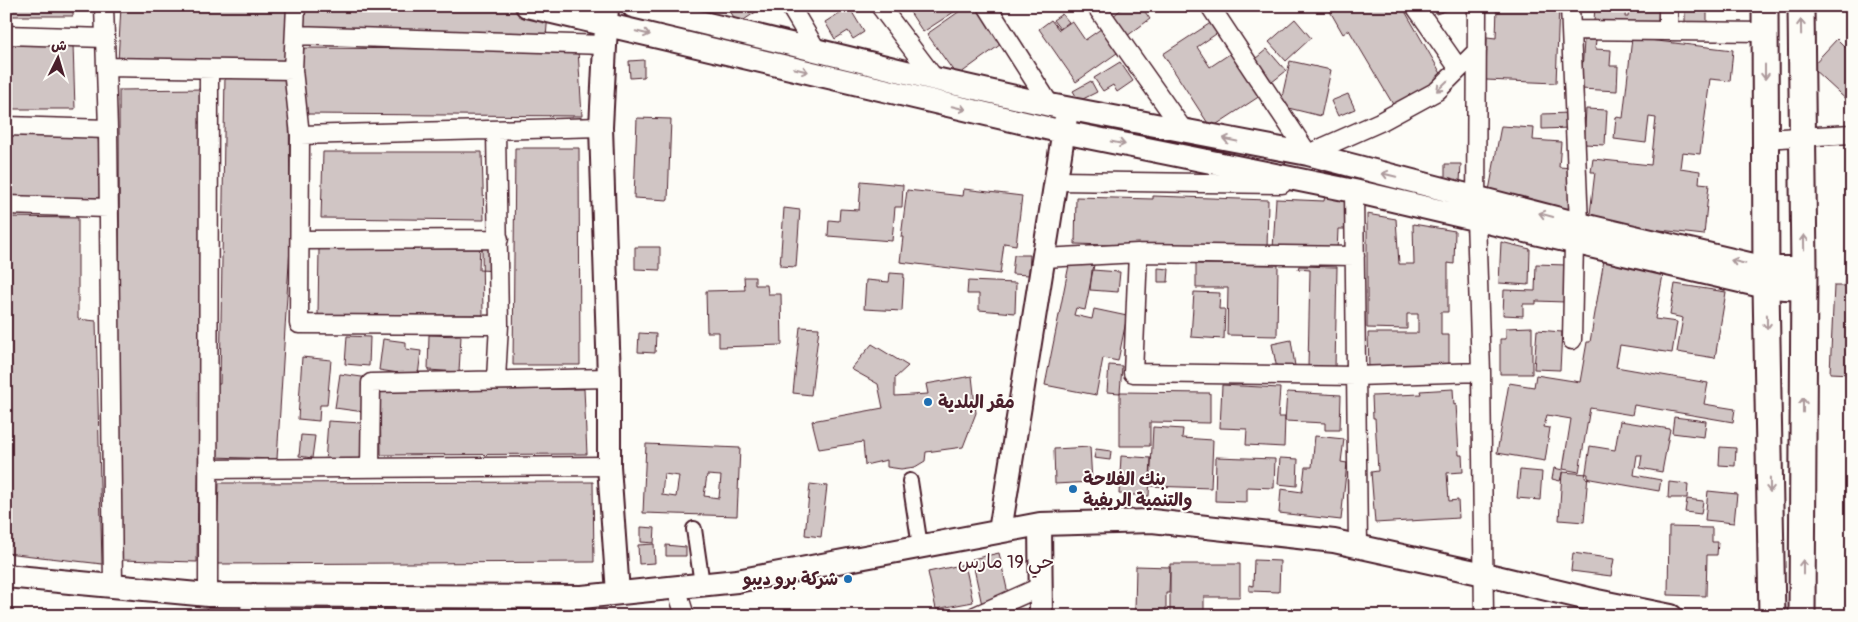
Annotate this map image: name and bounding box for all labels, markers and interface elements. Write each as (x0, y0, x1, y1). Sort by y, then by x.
one-way arrow (1796, 19, 1806, 36)
one-way arrow (634, 29, 650, 38)
north arrow (32, 32, 82, 82)
text: ش (51, 36, 68, 55)
one-way arrow (1760, 64, 1770, 80)
one-way arrow (793, 66, 809, 75)
one-way arrow (1436, 80, 1449, 92)
one-way arrow (951, 104, 967, 113)
one-way arrow (1223, 134, 1239, 144)
one-way arrow (1109, 139, 1125, 149)
one-way arrow (1381, 170, 1397, 179)
one-way arrow (1539, 210, 1555, 220)
one-way arrow (1799, 234, 1808, 250)
one-way arrow (1731, 257, 1747, 266)
one-way arrow (1762, 314, 1772, 330)
place label: مقر البلدية (938, 391, 1015, 414)
marker: مقر البلدية (922, 396, 934, 408)
one-way arrow (1798, 397, 1808, 413)
place label: بنك الفلاحة والتنمية الريفية (1083, 468, 1192, 512)
one-way arrow (1765, 476, 1775, 493)
marker: بنك الفلاحة والتنمية الريفية (1067, 483, 1079, 495)
district label: حي 19 مارس (958, 550, 1054, 578)
one-way arrow (1798, 559, 1808, 576)
place label: شركة برو ديبو (742, 568, 838, 591)
marker: شركة برو ديبو (842, 573, 854, 585)

